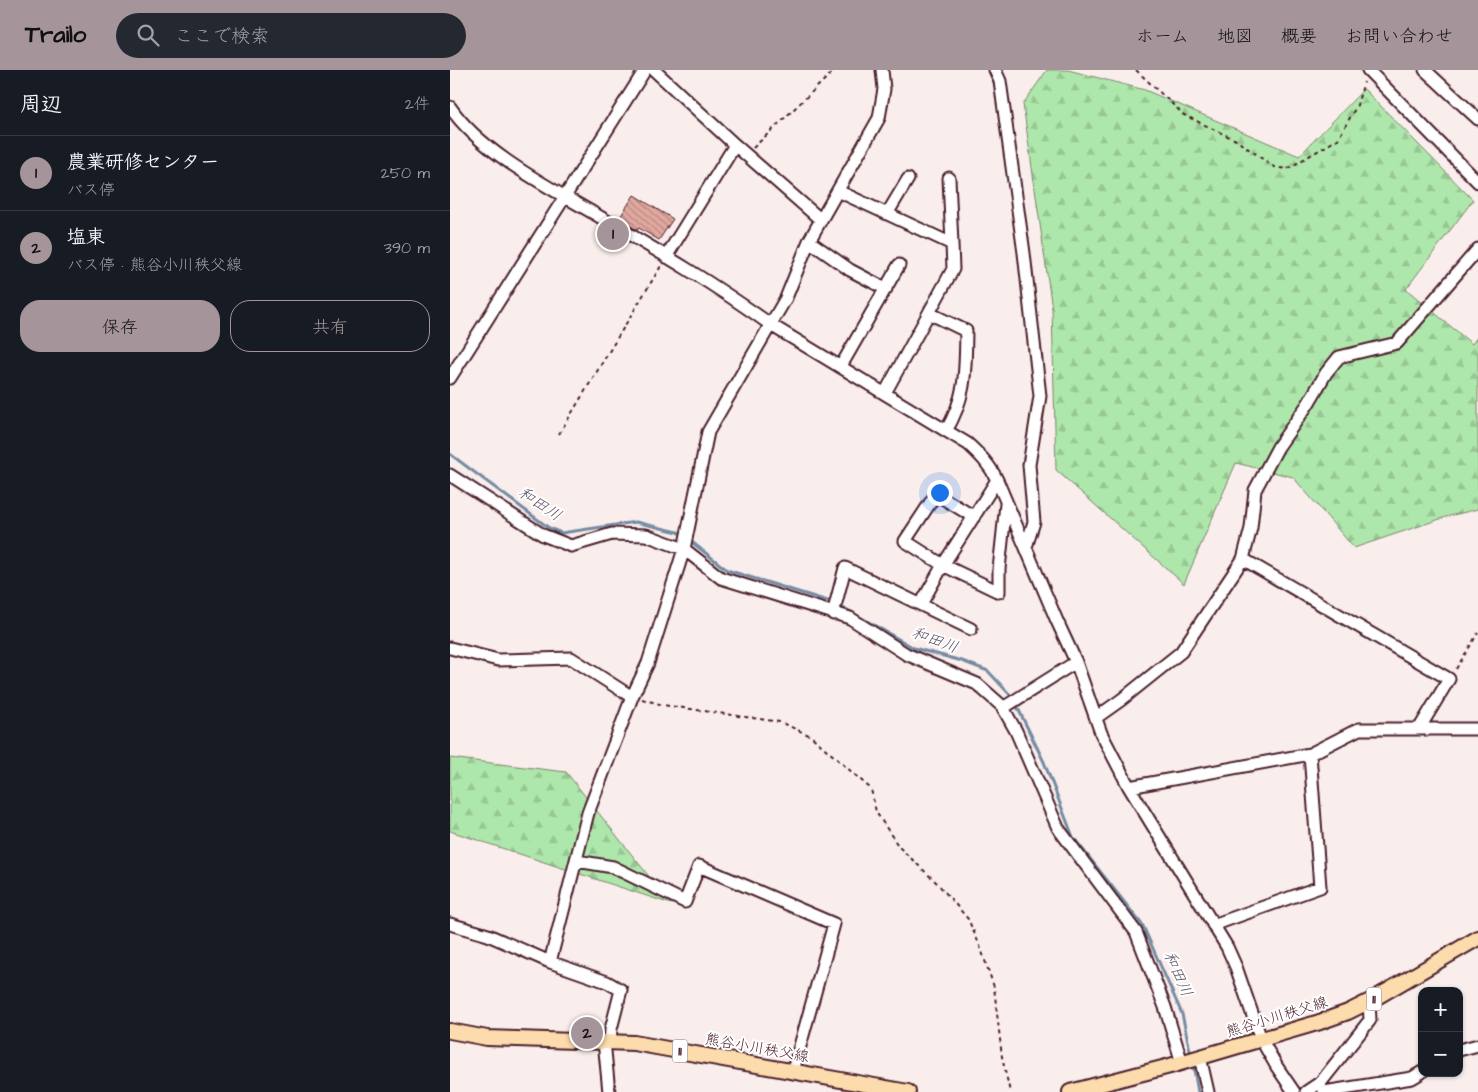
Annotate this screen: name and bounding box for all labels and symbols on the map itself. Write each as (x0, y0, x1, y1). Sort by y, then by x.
pin: 1 (597, 215, 629, 253)
your location (927, 480, 953, 506)
water label: 和田川 (514, 481, 566, 527)
water label: 和田川 (909, 621, 961, 659)
water label: 和田川 (1158, 948, 1198, 1000)
road number: 11 (1366, 988, 1382, 1011)
street label: 熊谷小川秩父線 (1224, 992, 1330, 1042)
pin: 2 (571, 1014, 603, 1052)
street label: 熊谷小川秩父線 (703, 1029, 811, 1067)
road number: 11 (672, 1039, 688, 1062)

